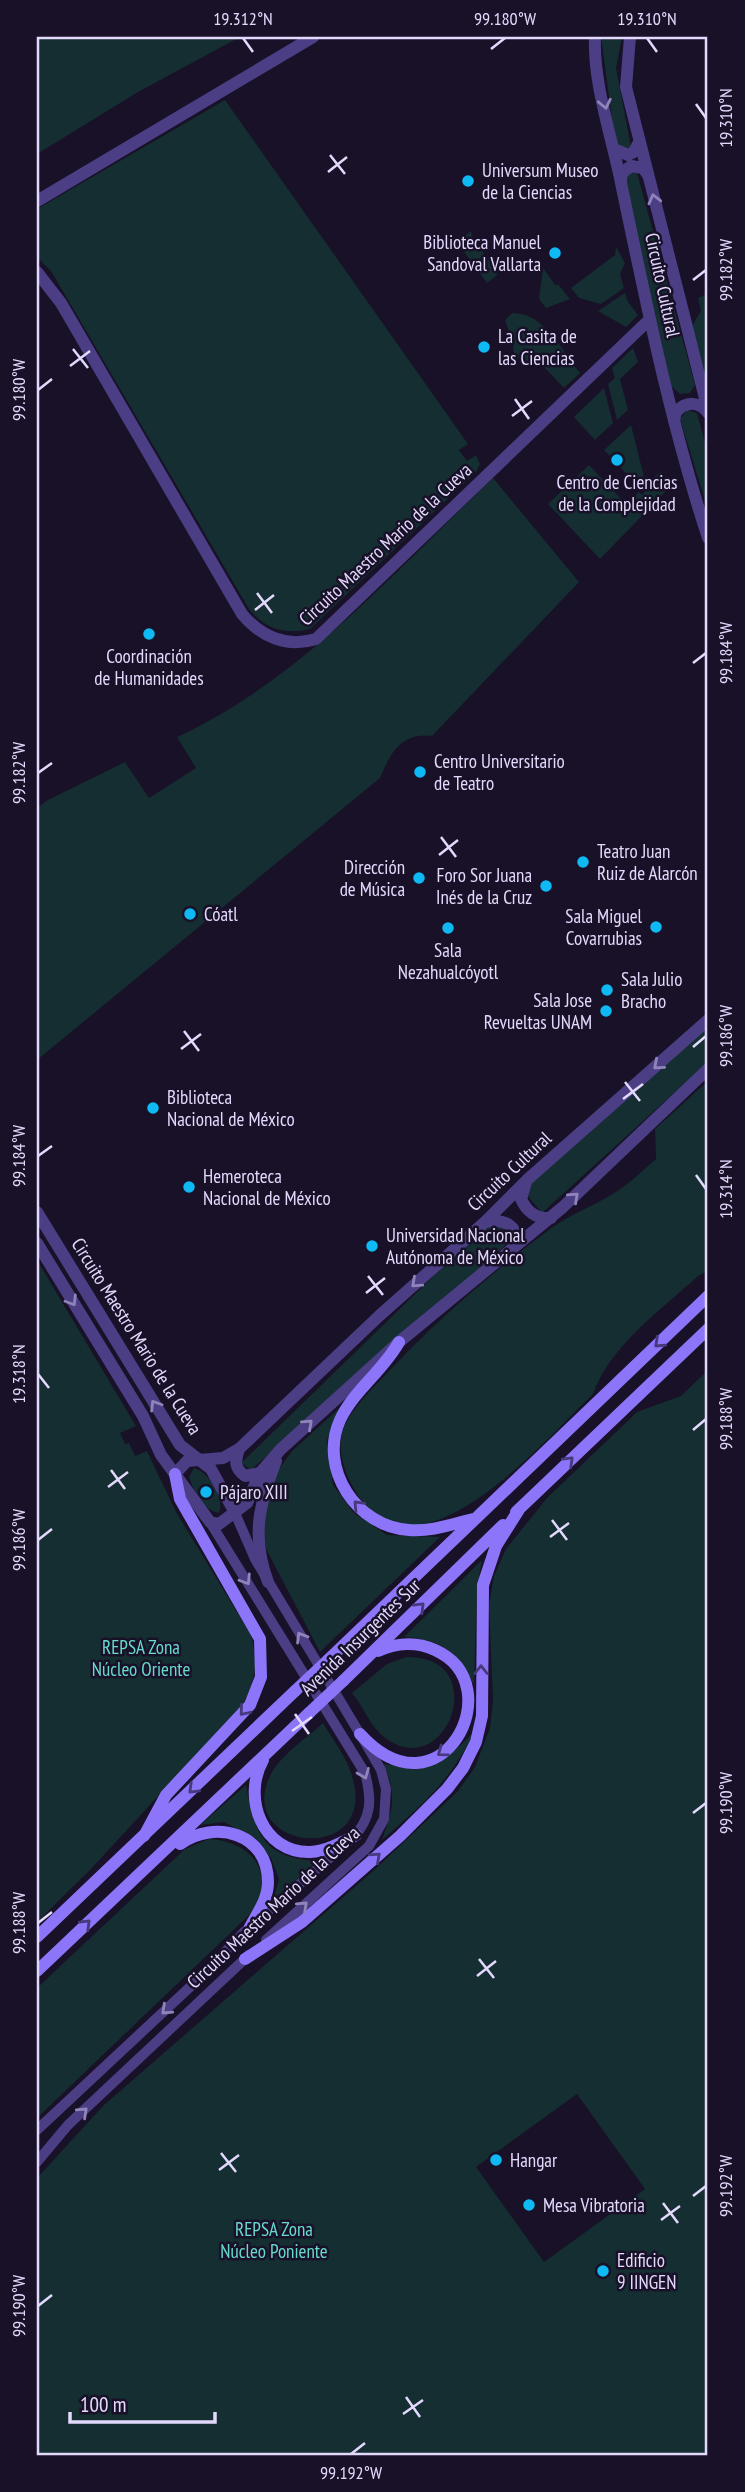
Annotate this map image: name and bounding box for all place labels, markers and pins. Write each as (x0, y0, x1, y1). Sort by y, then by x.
place label: Universum Museo de la Ciencias (482, 158, 599, 204)
marker: Universum Museo de la Ciencias (460, 173, 476, 189)
place label: Biblioteca Manuel Sandoval Vallarta (423, 230, 542, 276)
marker: Biblioteca Manuel Sandoval Vallarta (547, 245, 563, 261)
place label: La Casita de las Ciencias (498, 324, 577, 370)
marker: La Casita de las Ciencias (476, 339, 492, 355)
marker: Centro de Ciencias de la Complejidad (609, 452, 625, 468)
place label: Centro de Ciencias de la Complejidad (556, 470, 678, 516)
marker: Coordinación de Humanidades (141, 626, 157, 642)
place label: Coordinación de Humanidades (94, 644, 204, 690)
place label: Centro Universitario de Teatro (434, 749, 565, 795)
marker: Centro Universitario de Teatro (412, 764, 428, 780)
place label: Teatro Juan Ruiz de Alarcón (597, 839, 698, 885)
marker: Teatro Juan Ruiz de Alarcón (575, 854, 591, 870)
place label: Dirección de Música (340, 855, 405, 901)
place label: Foro Sor Juana Inés de la Cruz (436, 863, 532, 909)
marker: Dirección de Música (411, 870, 427, 886)
marker: Foro Sor Juana Inés de la Cruz (538, 878, 554, 894)
place label: Cóatl (204, 902, 238, 926)
place label: Sala Miguel Covarrubias (565, 904, 643, 950)
marker: Cóatl (182, 906, 198, 922)
marker: Sala Miguel Covarrubias (648, 919, 664, 935)
marker: Sala Nezahualcóyotl (440, 920, 456, 936)
place label: Sala Nezahualcóyotl (398, 938, 499, 984)
place label: Sala Julio Bracho (621, 967, 682, 1013)
marker: Sala Julio Bracho (599, 982, 615, 998)
place label: Sala Jose Revueltas UNAM (484, 988, 592, 1034)
marker: Sala Jose Revueltas UNAM (598, 1003, 614, 1019)
place label: Biblioteca Nacional de México (167, 1085, 295, 1131)
marker: Biblioteca Nacional de México (145, 1100, 161, 1116)
place label: Hemeroteca Nacional de México (203, 1164, 331, 1210)
marker: Hemeroteca Nacional de México (181, 1179, 197, 1195)
place label: Universidad Nacional Autónoma de México (386, 1223, 525, 1269)
marker: Universidad Nacional Autónoma de México (364, 1238, 380, 1254)
place label: Pájaro XIII (220, 1480, 288, 1504)
marker: Pájaro XIII (198, 1484, 214, 1500)
place label: Hangar (510, 2148, 558, 2172)
marker: Hangar (488, 2152, 504, 2168)
place label: Mesa Vibratoria (543, 2193, 645, 2217)
marker: Mesa Vibratoria (521, 2197, 537, 2213)
place label: Edificio 9 IINGEN (617, 2248, 676, 2294)
marker: Edificio 9 IINGEN (595, 2263, 611, 2279)

